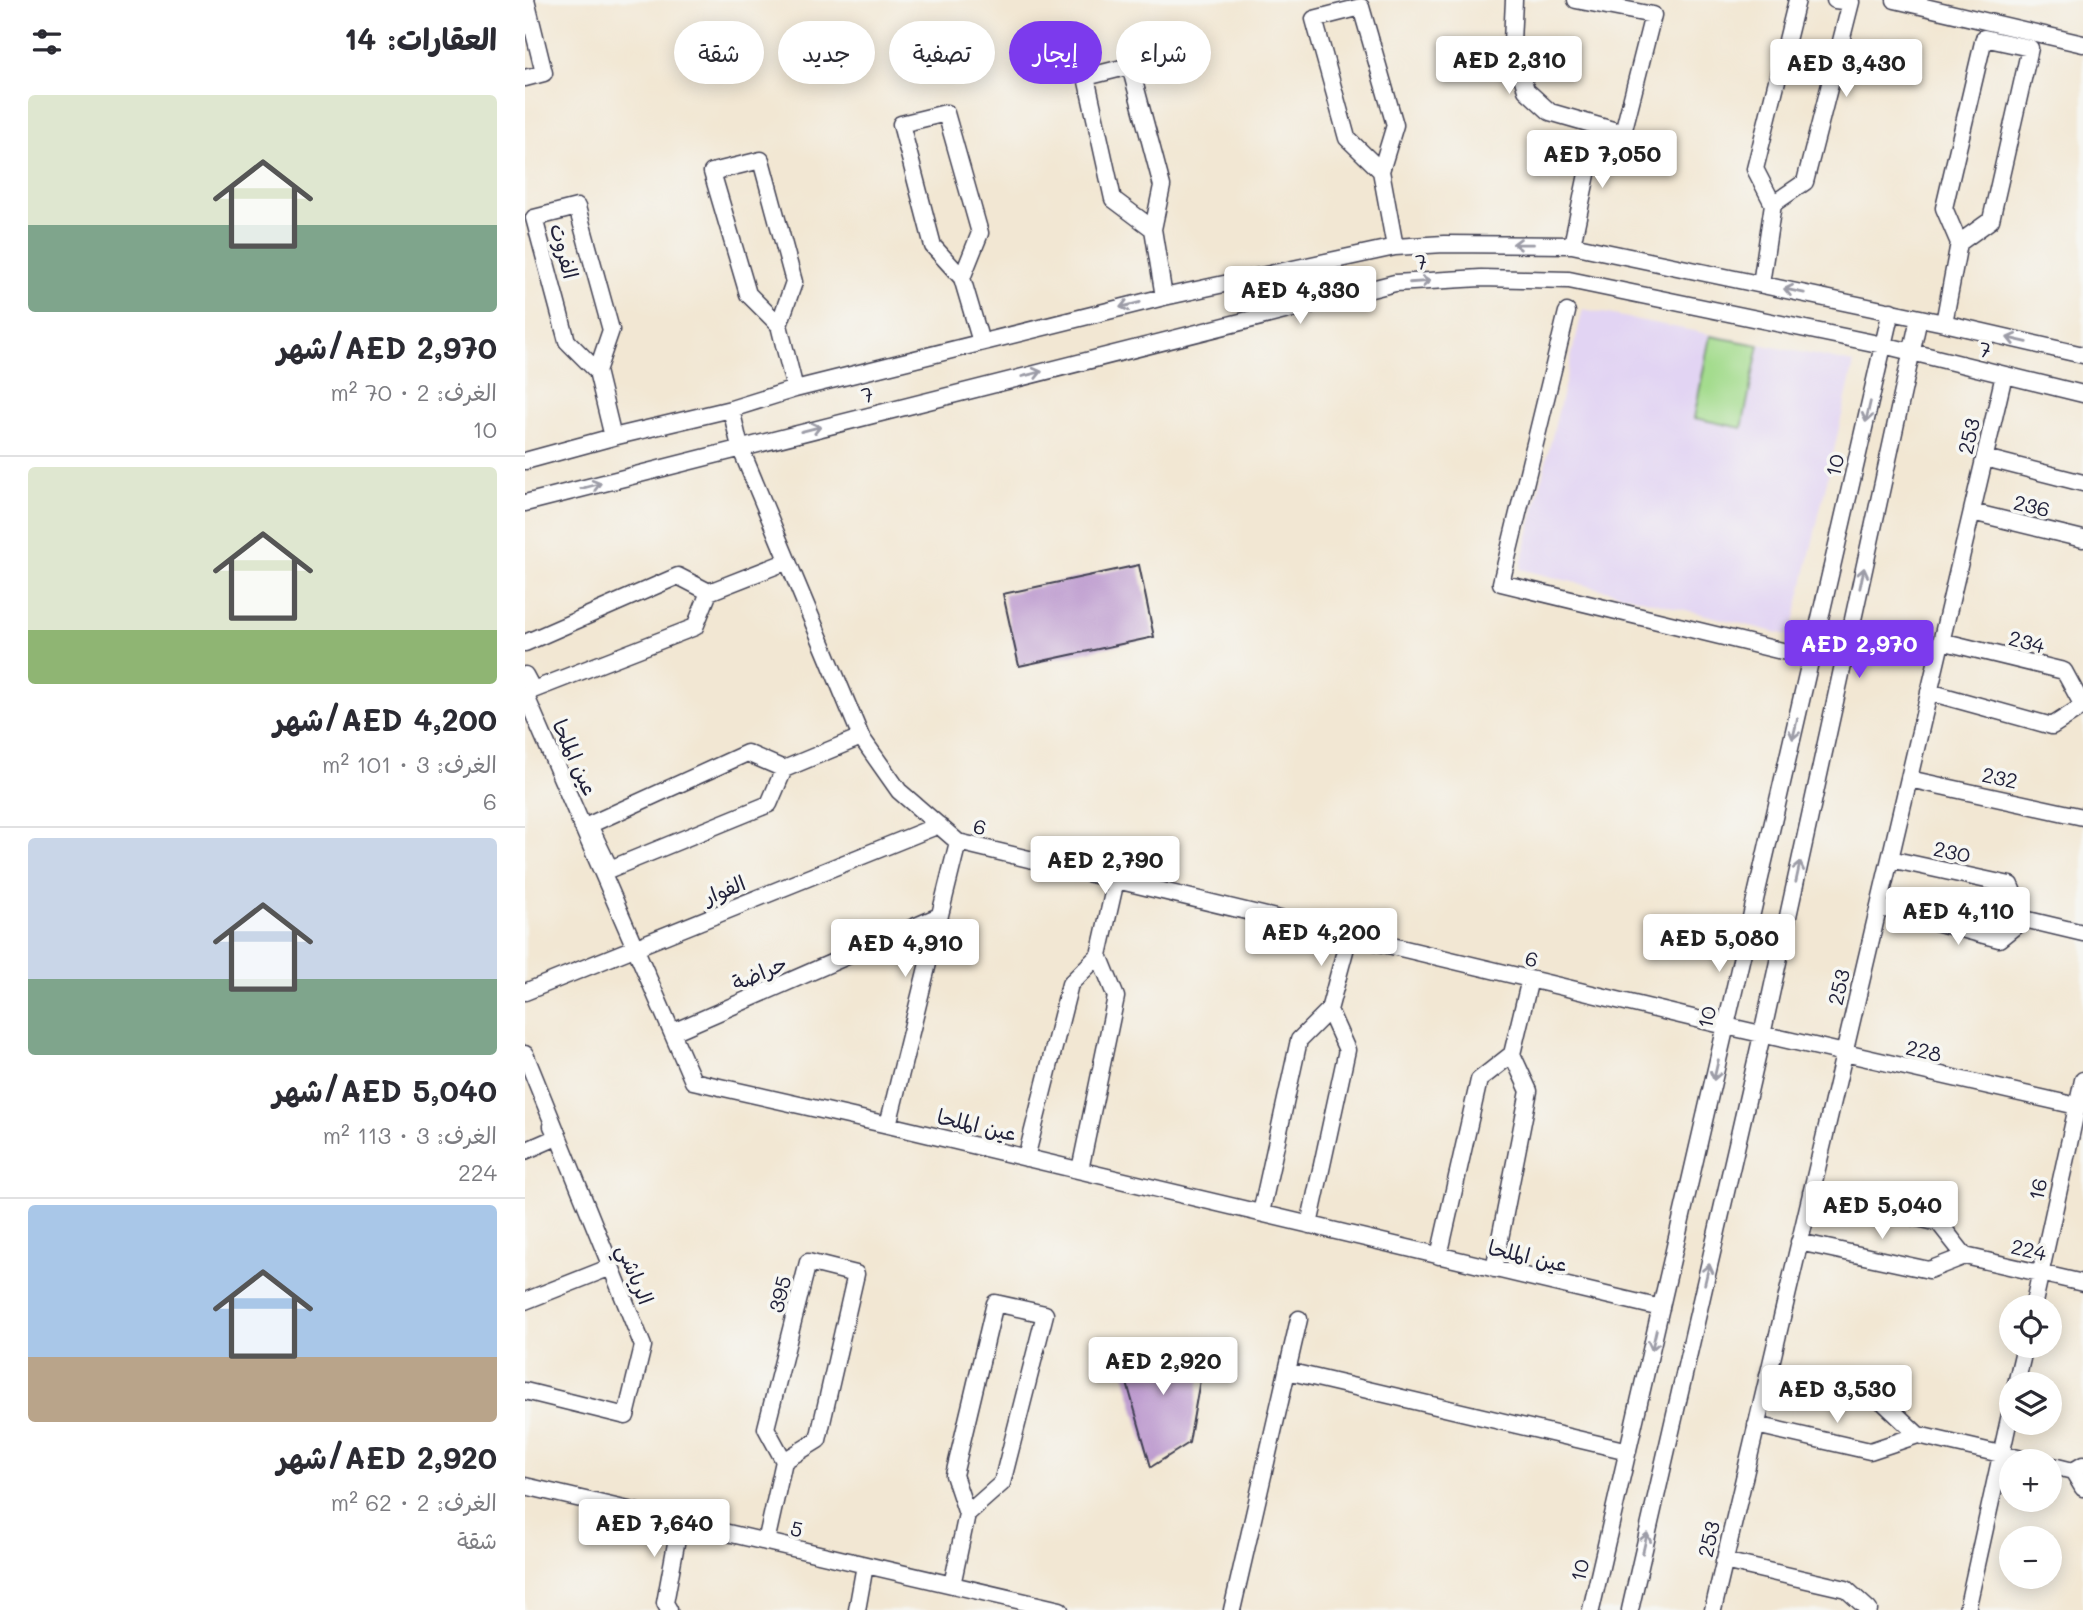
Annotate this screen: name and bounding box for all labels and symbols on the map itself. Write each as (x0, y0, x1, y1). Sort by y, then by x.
pin: AED 2,310 (1429, 36, 1589, 96)
pin: AED 3,430 (1766, 40, 1926, 99)
pin: AED 7,050 (1522, 130, 1682, 190)
street label: الفروت (545, 220, 585, 282)
one-way arrow (1511, 238, 1534, 251)
street label: 7 (1414, 247, 1428, 275)
pin: AED 4,330 (1220, 266, 1380, 326)
one-way arrow (1408, 275, 1431, 288)
one-way arrow (1783, 284, 1806, 297)
one-way arrow (1119, 299, 1142, 312)
one-way arrow (2006, 333, 2028, 346)
street label: 7 (1976, 335, 1994, 363)
one-way arrow (1020, 367, 1043, 380)
street label: 7 (858, 379, 876, 409)
one-way arrow (1860, 400, 1874, 423)
street label: 253 (1951, 415, 1985, 457)
one-way arrow (800, 422, 822, 435)
street label: 10 (1818, 451, 1850, 479)
one-way arrow (579, 479, 602, 492)
street label: 236 (2011, 488, 2053, 522)
one-way arrow (1856, 567, 1869, 590)
pin: AED 2,970 (1779, 620, 1939, 680)
street label: 234 (2006, 624, 2049, 659)
street label: عين الملحا (547, 715, 605, 799)
one-way arrow (1787, 717, 1801, 740)
street label: 232 (1980, 760, 2020, 794)
street label: 6 (971, 811, 989, 841)
street label: 230 (1931, 834, 1973, 868)
pin: AED 2,790 (1025, 836, 1185, 896)
one-way arrow (1791, 861, 1805, 884)
street label: الفوار (697, 868, 749, 911)
pin: AED 4,110 (1878, 888, 2038, 947)
pin: AED 4,200 (1241, 908, 1401, 968)
pin: AED 5,080 (1639, 914, 1799, 974)
pin: AED 4,910 (825, 920, 985, 979)
street label: 6 (1523, 943, 1541, 973)
street label: حراضة (727, 948, 791, 996)
street label: 253 (1821, 966, 1855, 1008)
street label: 10 (1690, 1003, 1722, 1031)
street label: 228 (1903, 1033, 1945, 1067)
one-way arrow (1709, 1058, 1722, 1081)
street label: عين الملحا (935, 1102, 1019, 1146)
street label: 16 (2021, 1175, 2053, 1203)
pin: AED 5,040 (1802, 1182, 1962, 1241)
street label: 224 (2009, 1232, 2050, 1266)
street label: عين الملحا (1486, 1233, 1570, 1277)
street label: الرياشي (605, 1240, 660, 1311)
one-way arrow (1701, 1263, 1715, 1286)
street label: 395 (761, 1273, 797, 1315)
one-way arrow (1646, 1328, 1660, 1351)
pin: AED 2,920 (1083, 1338, 1243, 1397)
pin: AED 3,530 (1757, 1366, 1917, 1425)
pin: AED 7,640 (574, 1500, 734, 1559)
street label: 5 (788, 1513, 806, 1543)
street label: 253 (1691, 1518, 1725, 1560)
one-way arrow (1640, 1533, 1653, 1555)
street label: 10 (1563, 1556, 1595, 1584)

